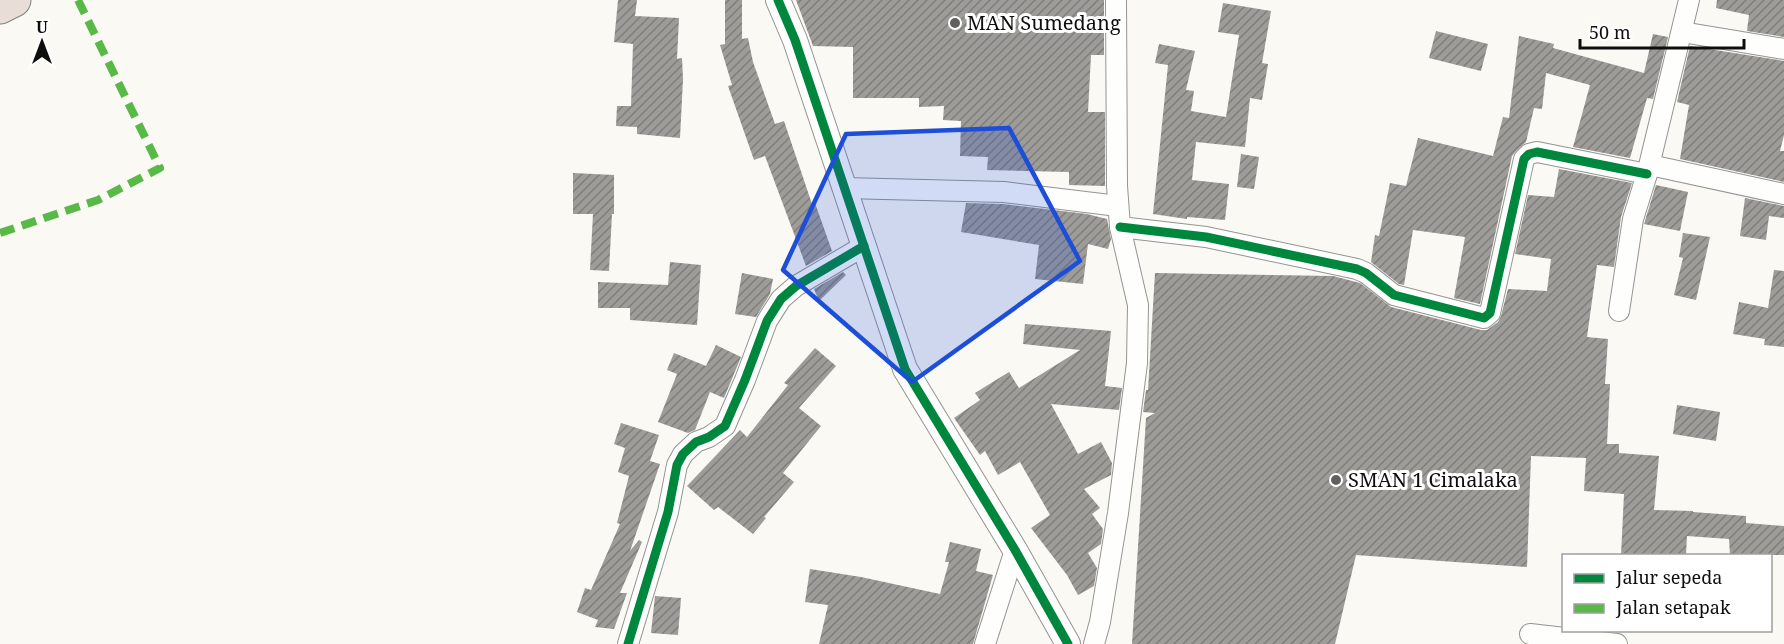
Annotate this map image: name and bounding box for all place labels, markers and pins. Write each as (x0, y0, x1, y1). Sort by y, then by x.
place label: MAN Sumedang (967, 9, 1121, 36)
marker: MAN Sumedang (948, 16, 962, 30)
place label: SMAN 1 Cimalaka (1348, 466, 1518, 493)
marker: SMAN 1 Cimalaka (1329, 473, 1343, 487)

